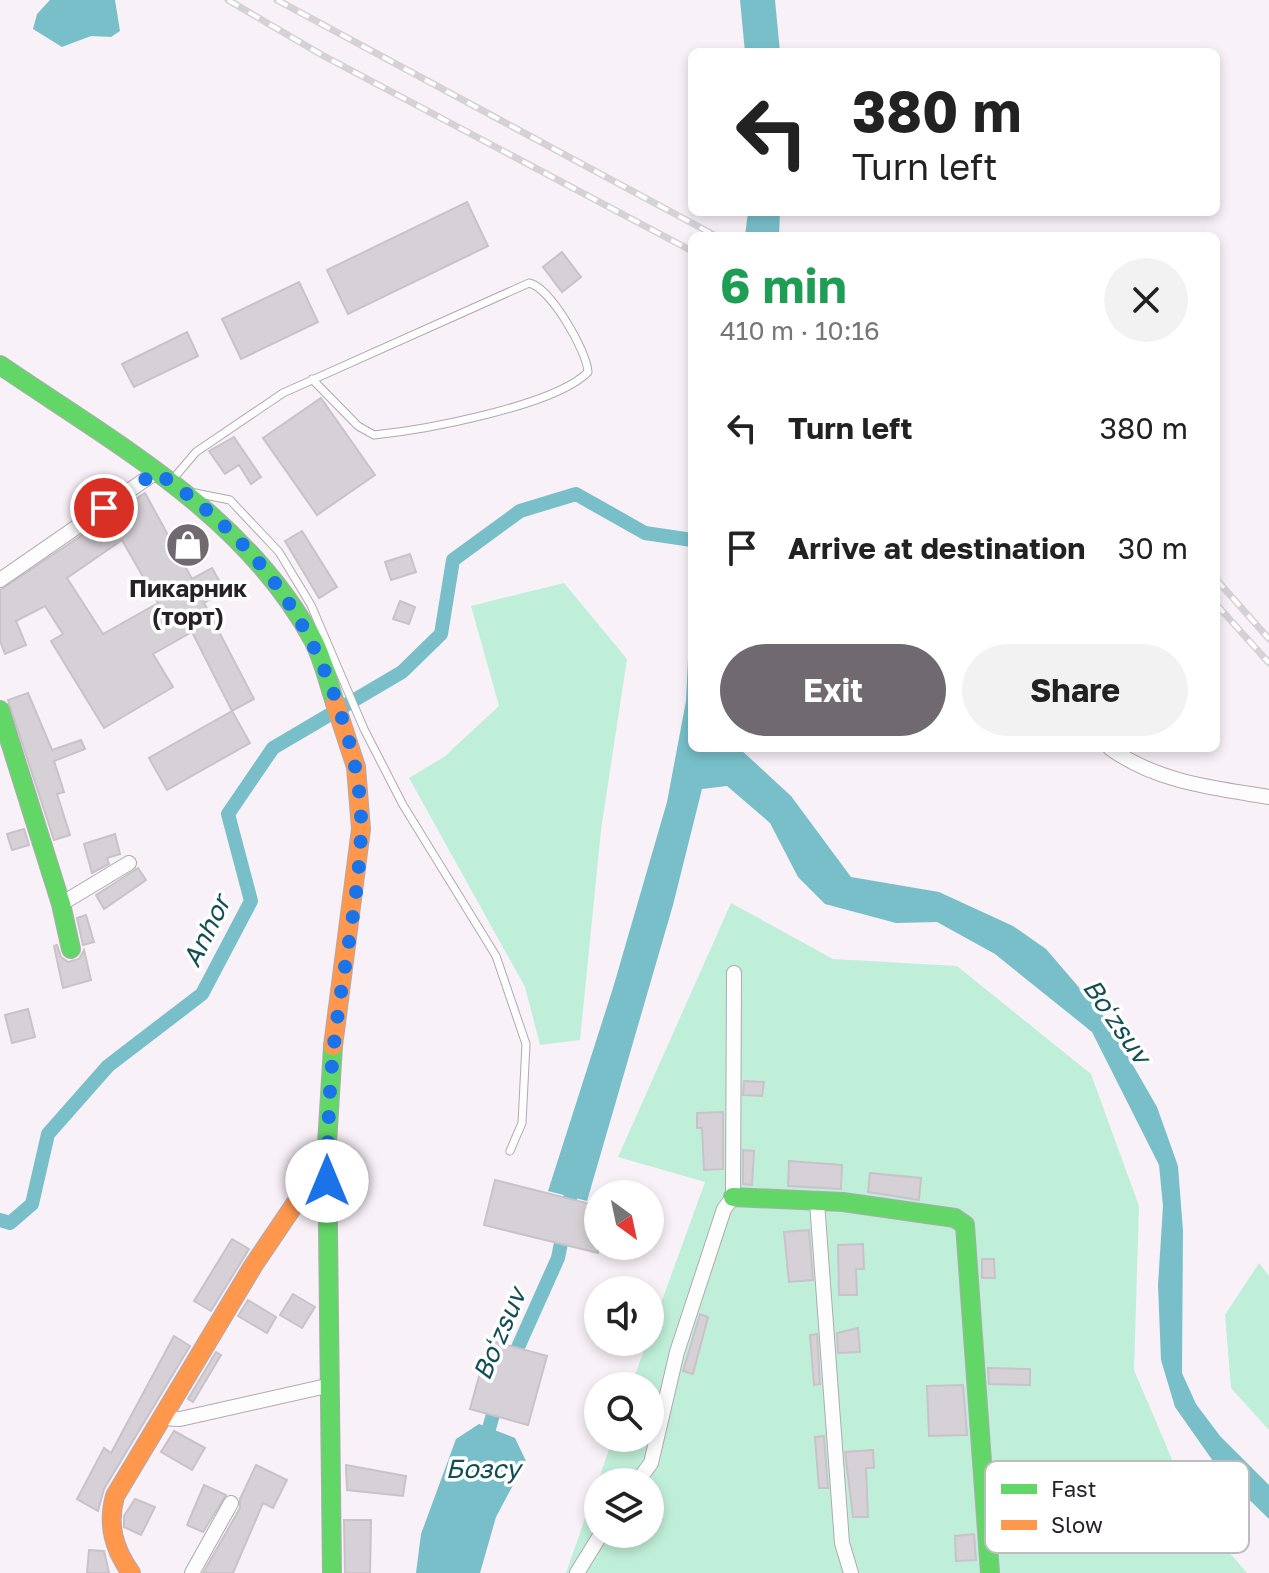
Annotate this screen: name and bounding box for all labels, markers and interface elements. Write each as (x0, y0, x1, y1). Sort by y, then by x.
text: 380 m (852, 77, 1021, 144)
icon: left (720, 80, 824, 184)
text: Turn left (852, 145, 998, 188)
text: 6 min (720, 256, 847, 314)
button: close (1104, 258, 1188, 342)
text: 410 m · 10:16 (720, 315, 880, 346)
icon: left (720, 406, 764, 450)
text: Turn left (788, 410, 913, 446)
text: 380 m (1100, 410, 1188, 446)
pin (70, 474, 138, 542)
icon: arrive (82, 486, 126, 530)
shop icon: Пикарник (торт) (164, 521, 212, 569)
icon: arrive (720, 526, 764, 570)
text: Arrive at destination (788, 530, 1085, 566)
text: 30 m (1118, 530, 1188, 566)
place label: Пикарник (торт) (129, 573, 247, 630)
button: Exit (720, 644, 946, 736)
button: Share (962, 644, 1188, 736)
water label: Anhor (176, 887, 238, 972)
water label: Boʻzsuv (1077, 973, 1159, 1072)
position arrow (285, 1139, 369, 1223)
north arrow (584, 1180, 664, 1260)
map controls (584, 1180, 664, 1548)
button: sound (584, 1276, 664, 1356)
water label: Boʻzsuv (466, 1281, 533, 1384)
button: search (584, 1372, 664, 1452)
water label: Бозсу (446, 1453, 524, 1484)
legend (985, 1461, 1249, 1553)
button: layers (584, 1468, 664, 1548)
text: Fast (1051, 1475, 1097, 1502)
text: Slow (1051, 1511, 1103, 1538)

